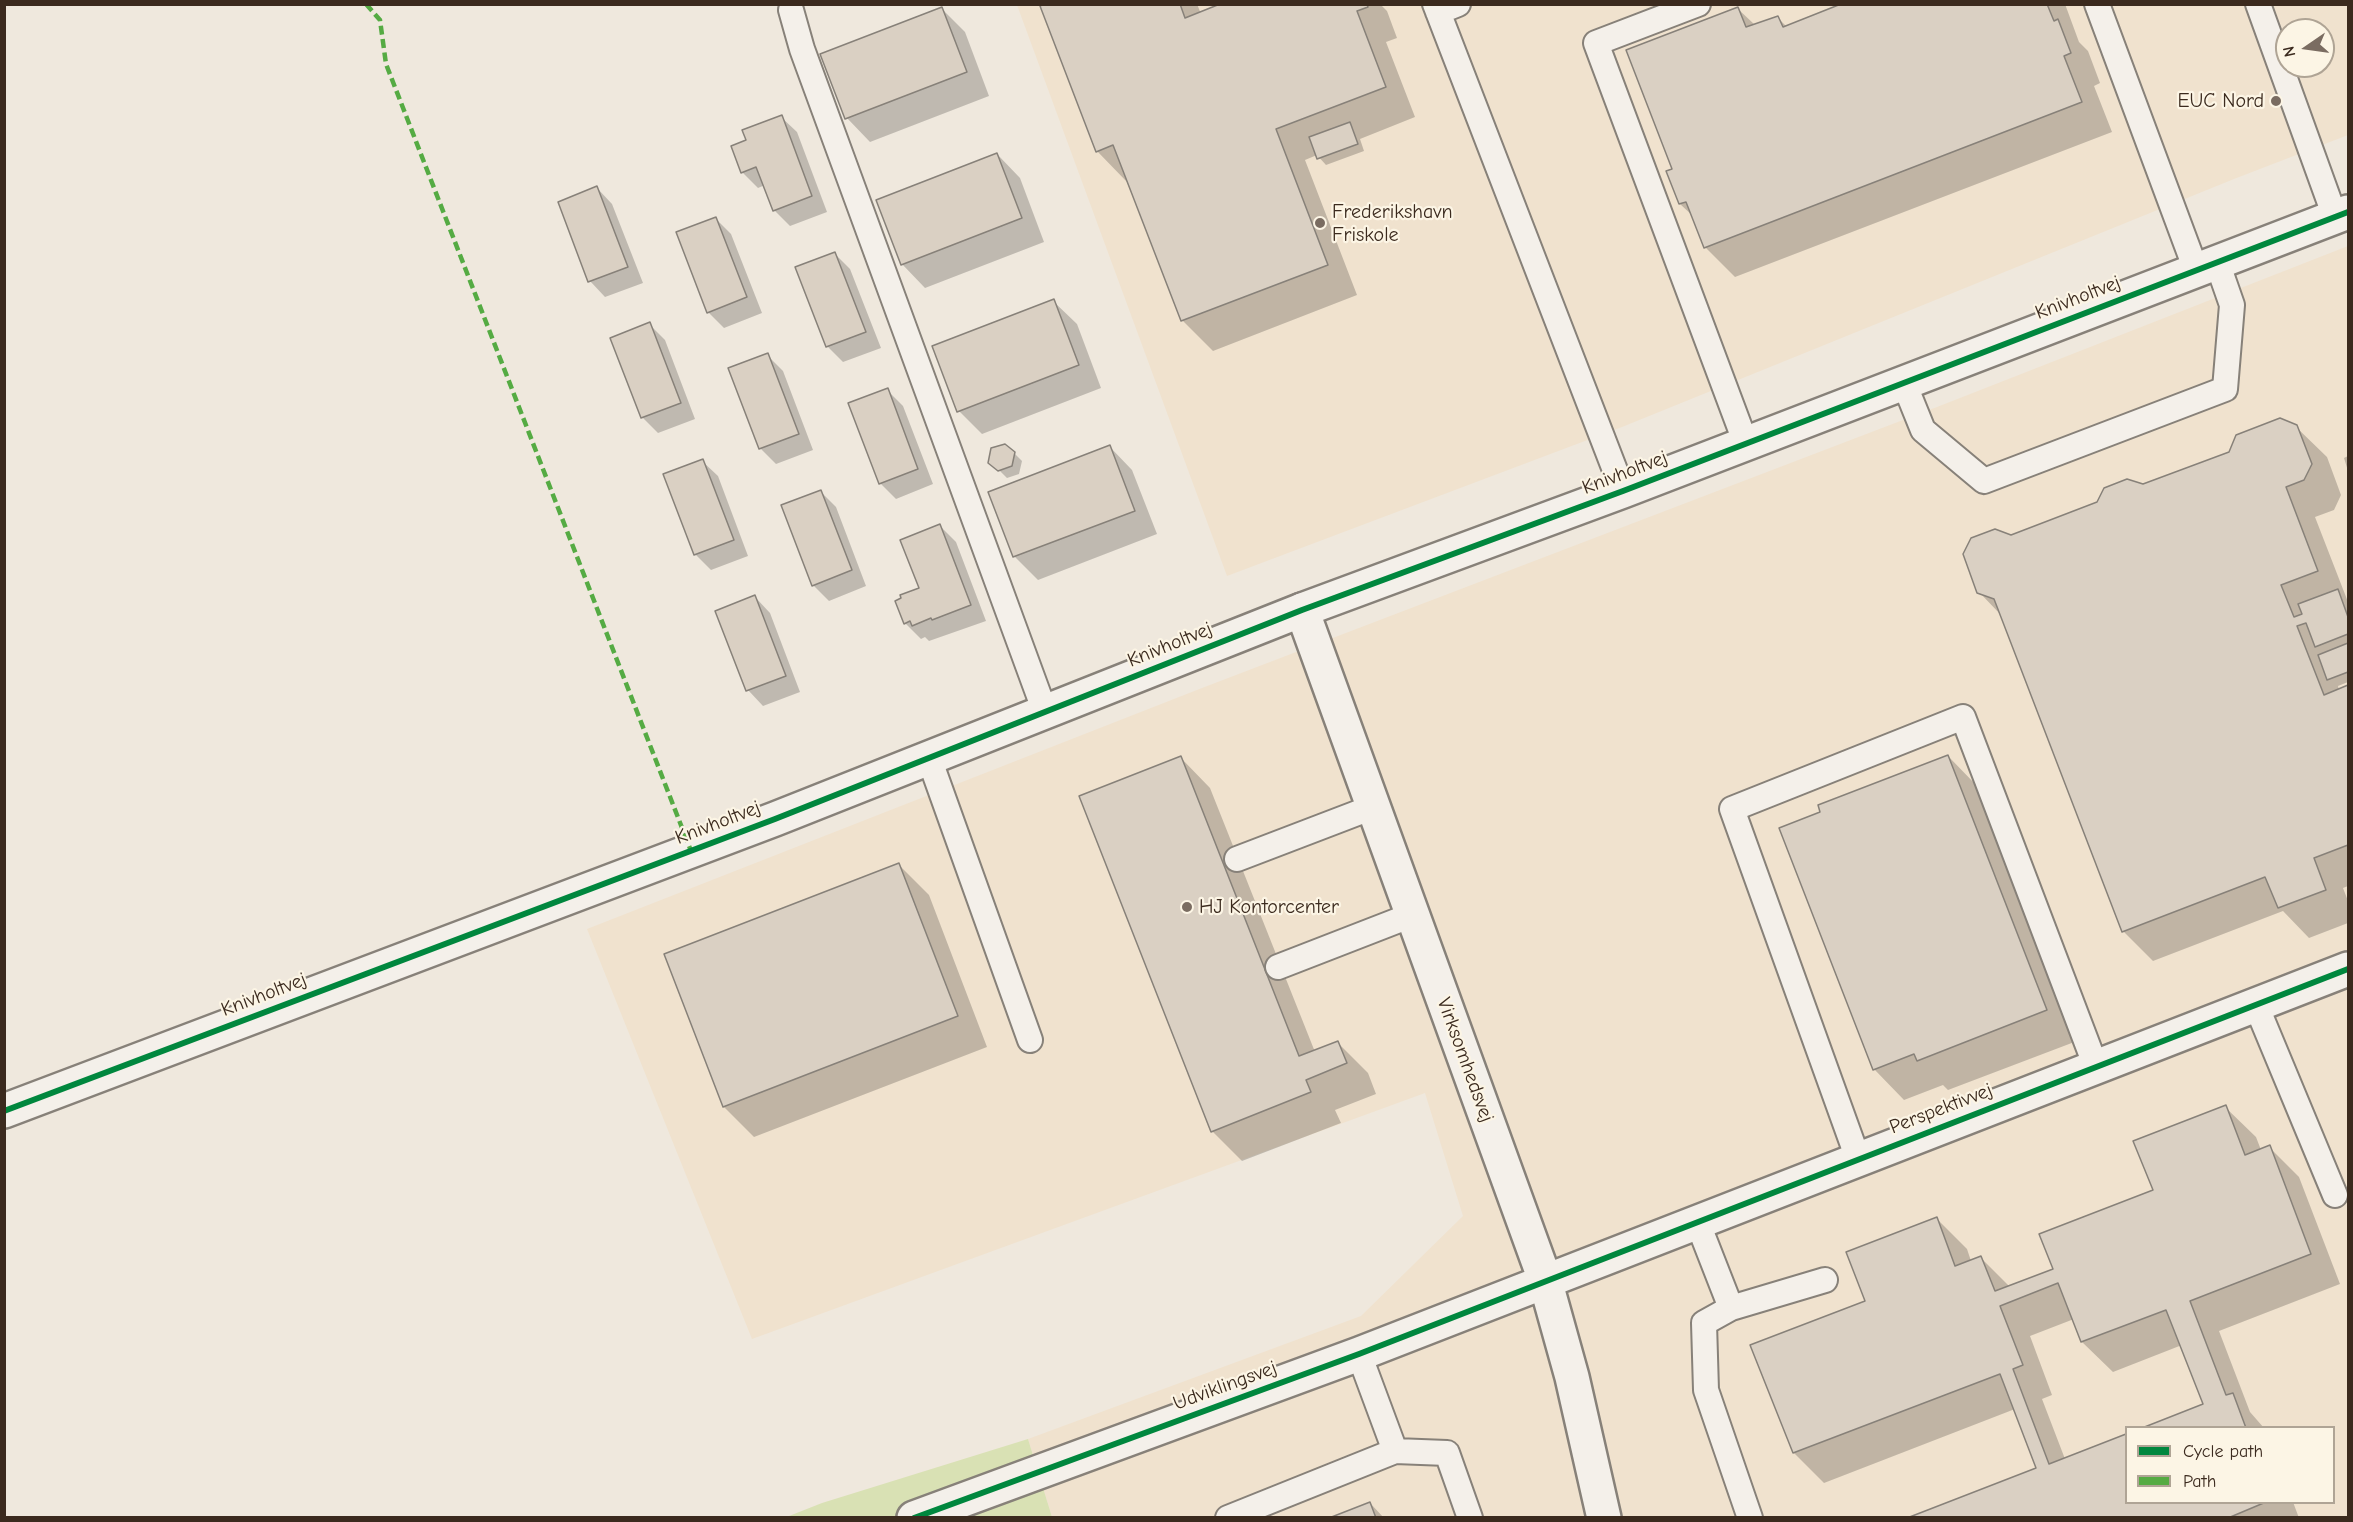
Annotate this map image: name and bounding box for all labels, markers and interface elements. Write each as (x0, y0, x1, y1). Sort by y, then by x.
north arrow (2275, 18, 2335, 78)
text: N (2279, 44, 2299, 59)
place label: EUC Nord (2177, 89, 2264, 113)
marker: EUC Nord (2269, 94, 2283, 108)
place label: Frederikshavn Friskole (1332, 200, 1453, 247)
marker: Frederikshavn Friskole (1313, 216, 1327, 230)
street label: Knivholtvej (2032, 271, 2124, 325)
street label: Knivholtvej (1579, 446, 1671, 500)
street label: Knivholtvej (1124, 617, 1216, 673)
street label: Knivholtvej (672, 796, 764, 850)
place label: HJ Kontorcenter (1199, 895, 1339, 919)
marker: HJ Kontorcenter (1180, 900, 1194, 914)
street label: Knivholtvej (218, 968, 310, 1022)
street label: Virksomhedsvej (1431, 995, 1499, 1125)
street label: Perspektivvej (1886, 1078, 1996, 1140)
street label: Udviklingsvej (1170, 1356, 1280, 1416)
legend (2125, 1426, 2335, 1504)
text: Cycle path (2183, 1441, 2263, 1462)
text: Path (2183, 1471, 2216, 1492)

